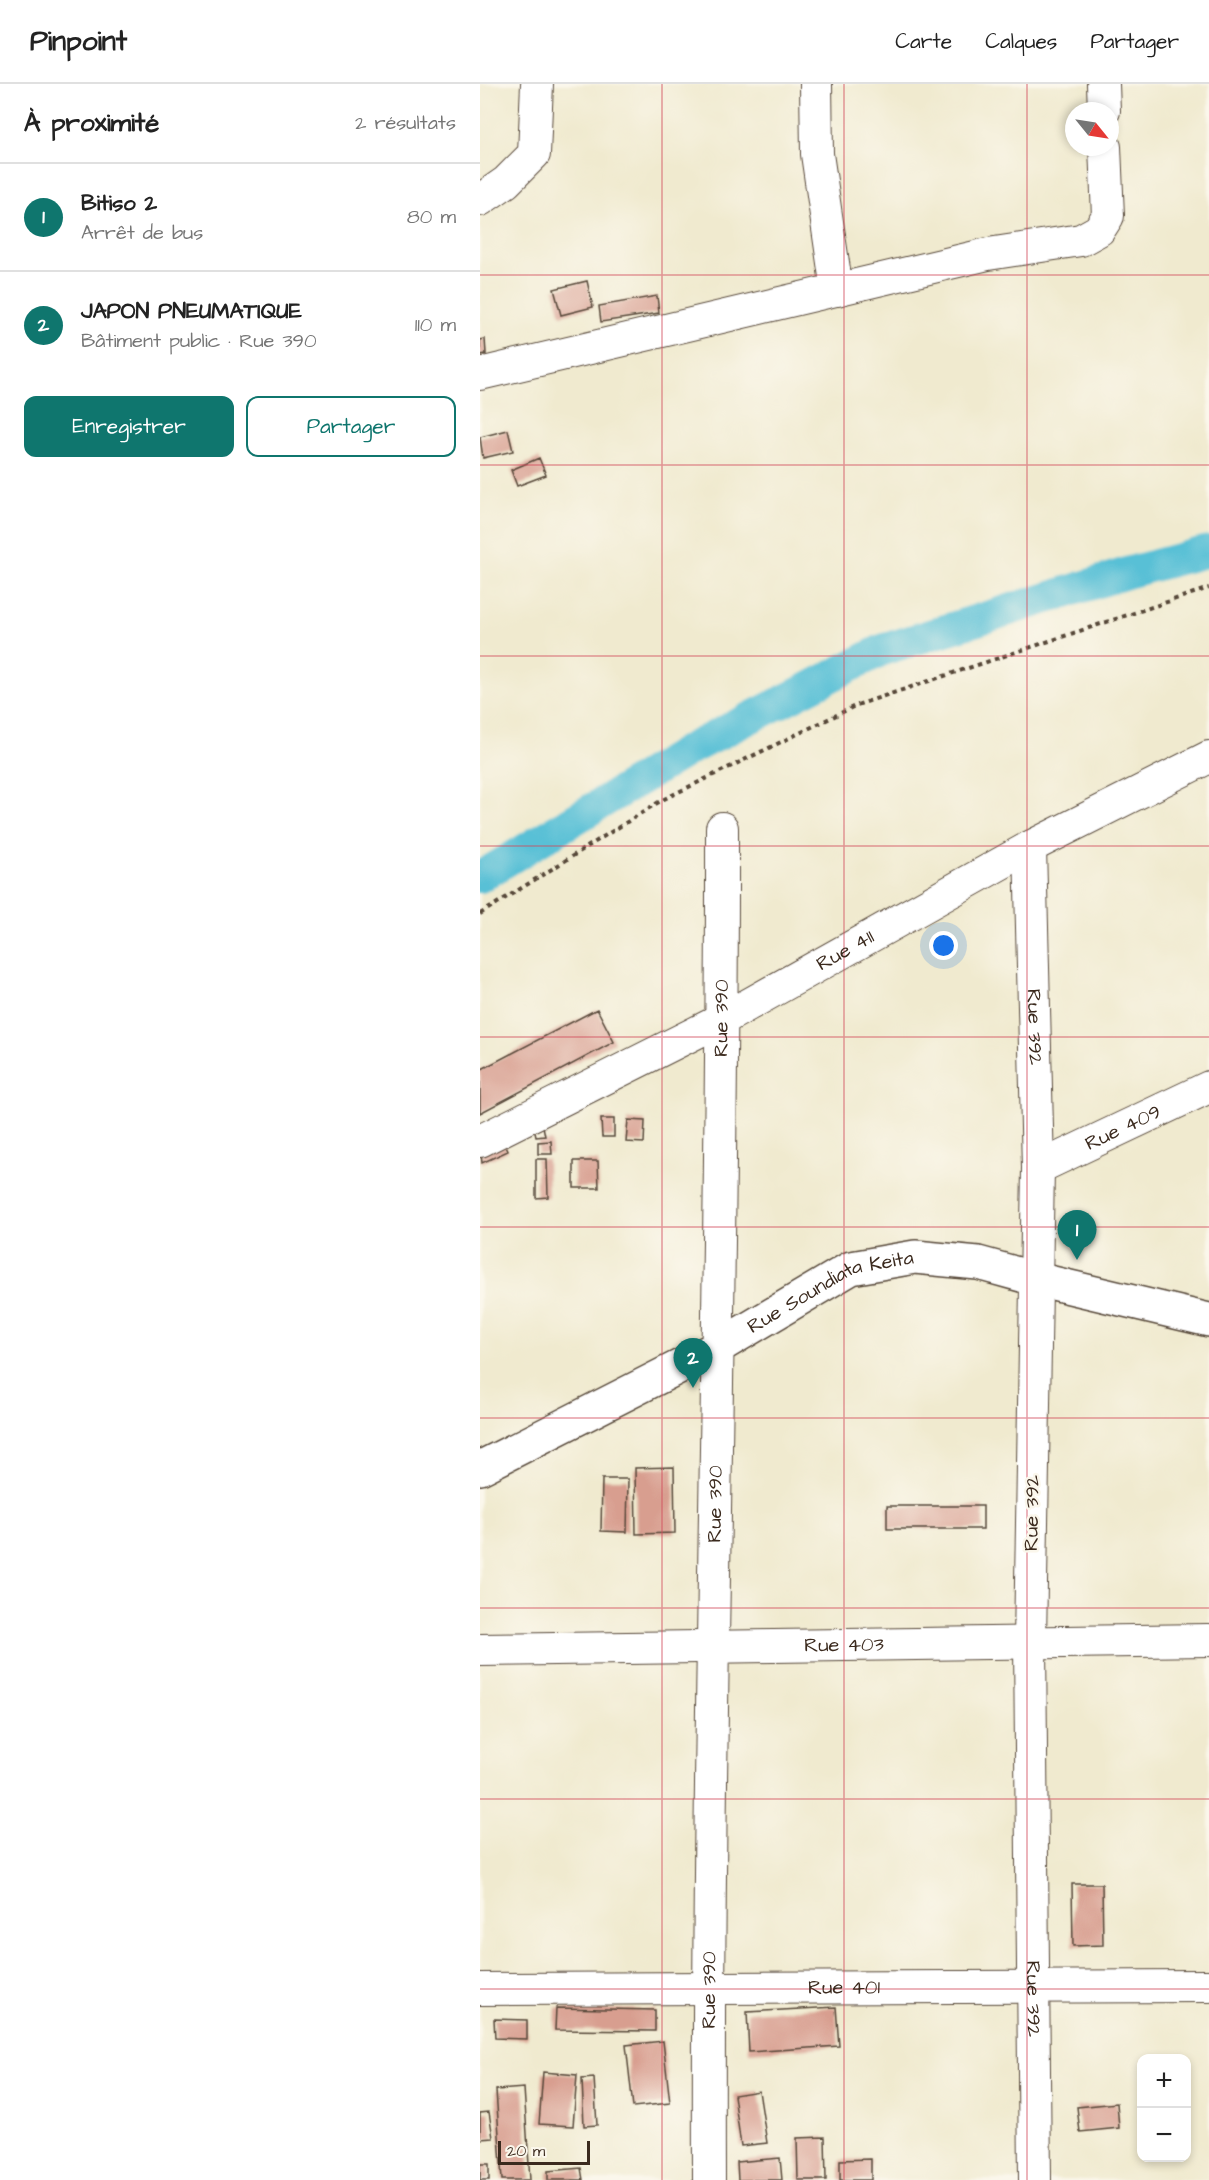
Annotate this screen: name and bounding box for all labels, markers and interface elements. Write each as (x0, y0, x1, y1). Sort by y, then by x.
text: Pinpoint (30, 22, 127, 61)
text: Carte (895, 27, 952, 56)
text: Calques (985, 27, 1057, 56)
text: Partager (1090, 27, 1179, 56)
north arrow (1065, 102, 1119, 156)
text: À proximité (24, 105, 159, 141)
text: 2 résultats (355, 109, 456, 137)
text: Bitiso 2 (81, 188, 157, 219)
text: 1 (42, 203, 45, 231)
text: 80 m (407, 203, 456, 231)
text: Arrêt de bus (81, 219, 203, 247)
text: JAPON PNEUMATIQUE (81, 296, 302, 327)
text: 2 (38, 311, 49, 339)
text: 110 m (415, 311, 456, 339)
text: Bâtiment public · Rue 390 (81, 327, 317, 355)
button: Enregistrer (24, 396, 234, 457)
button: Partager (246, 396, 456, 457)
street label: Rue 411 (811, 923, 879, 978)
your location (929, 931, 958, 960)
street label: Rue 390 (707, 979, 736, 1057)
street label: Rue 392 (1020, 988, 1049, 1066)
street label: Rue 409 (1080, 1098, 1166, 1158)
pin: 1 (1058, 1210, 1096, 1260)
street label: Rue Soundiata Keita (742, 1244, 916, 1341)
pin: 2 (674, 1338, 712, 1388)
street label: Rue 390 (701, 1465, 730, 1543)
street label: Rue 392 (1017, 1474, 1047, 1551)
street label: Rue 403 (804, 1630, 884, 1660)
street label: Rue 390 (695, 1951, 723, 2029)
street label: Rue 392 (1019, 1961, 1048, 2038)
street label: Rue 401 (808, 1973, 881, 2002)
map controls (1137, 2054, 1191, 2162)
button: + (1137, 2054, 1191, 2108)
button: − (1137, 2108, 1191, 2162)
scale bar (498, 2138, 590, 2166)
text: 20 m (507, 2140, 545, 2162)

